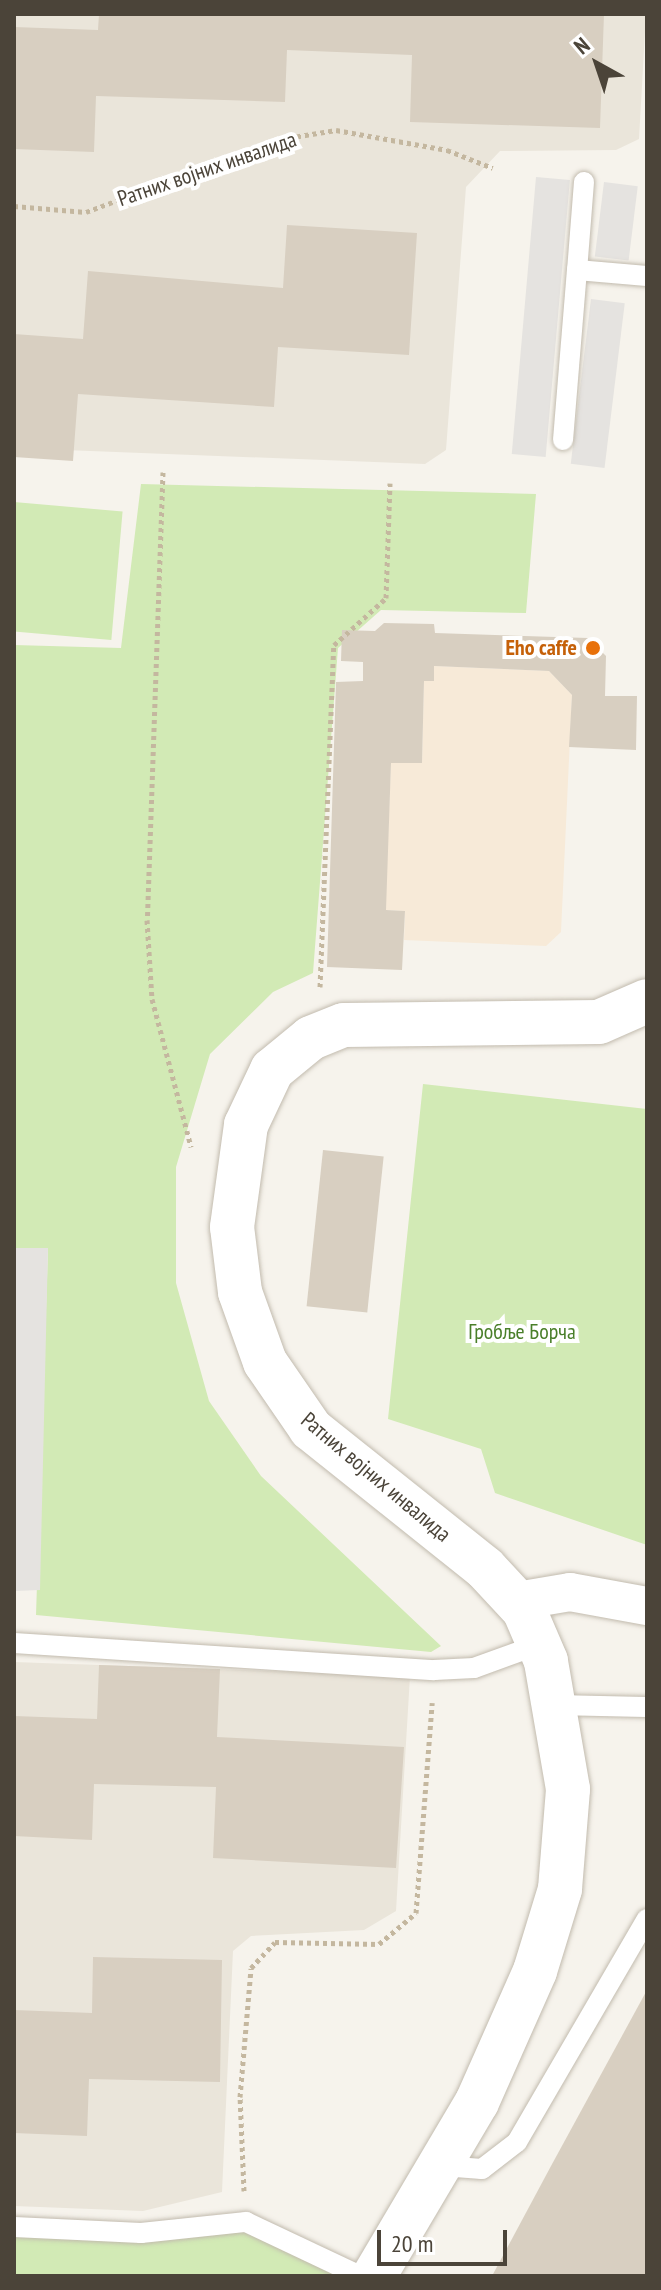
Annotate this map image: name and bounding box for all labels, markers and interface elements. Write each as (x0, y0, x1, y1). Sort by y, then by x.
north arrow (557, 24, 637, 104)
text: N (568, 31, 595, 60)
street label: Ратних војних инвалида (114, 126, 300, 212)
place label: Eho caffe (505, 635, 577, 661)
marker: Eho caffe (584, 639, 602, 657)
park label: Гробље Борча (468, 1319, 576, 1345)
street label: Ратних војних инвалида (295, 1406, 457, 1548)
scale bar (381, 2214, 511, 2264)
text: 20 m (391, 2228, 433, 2259)

